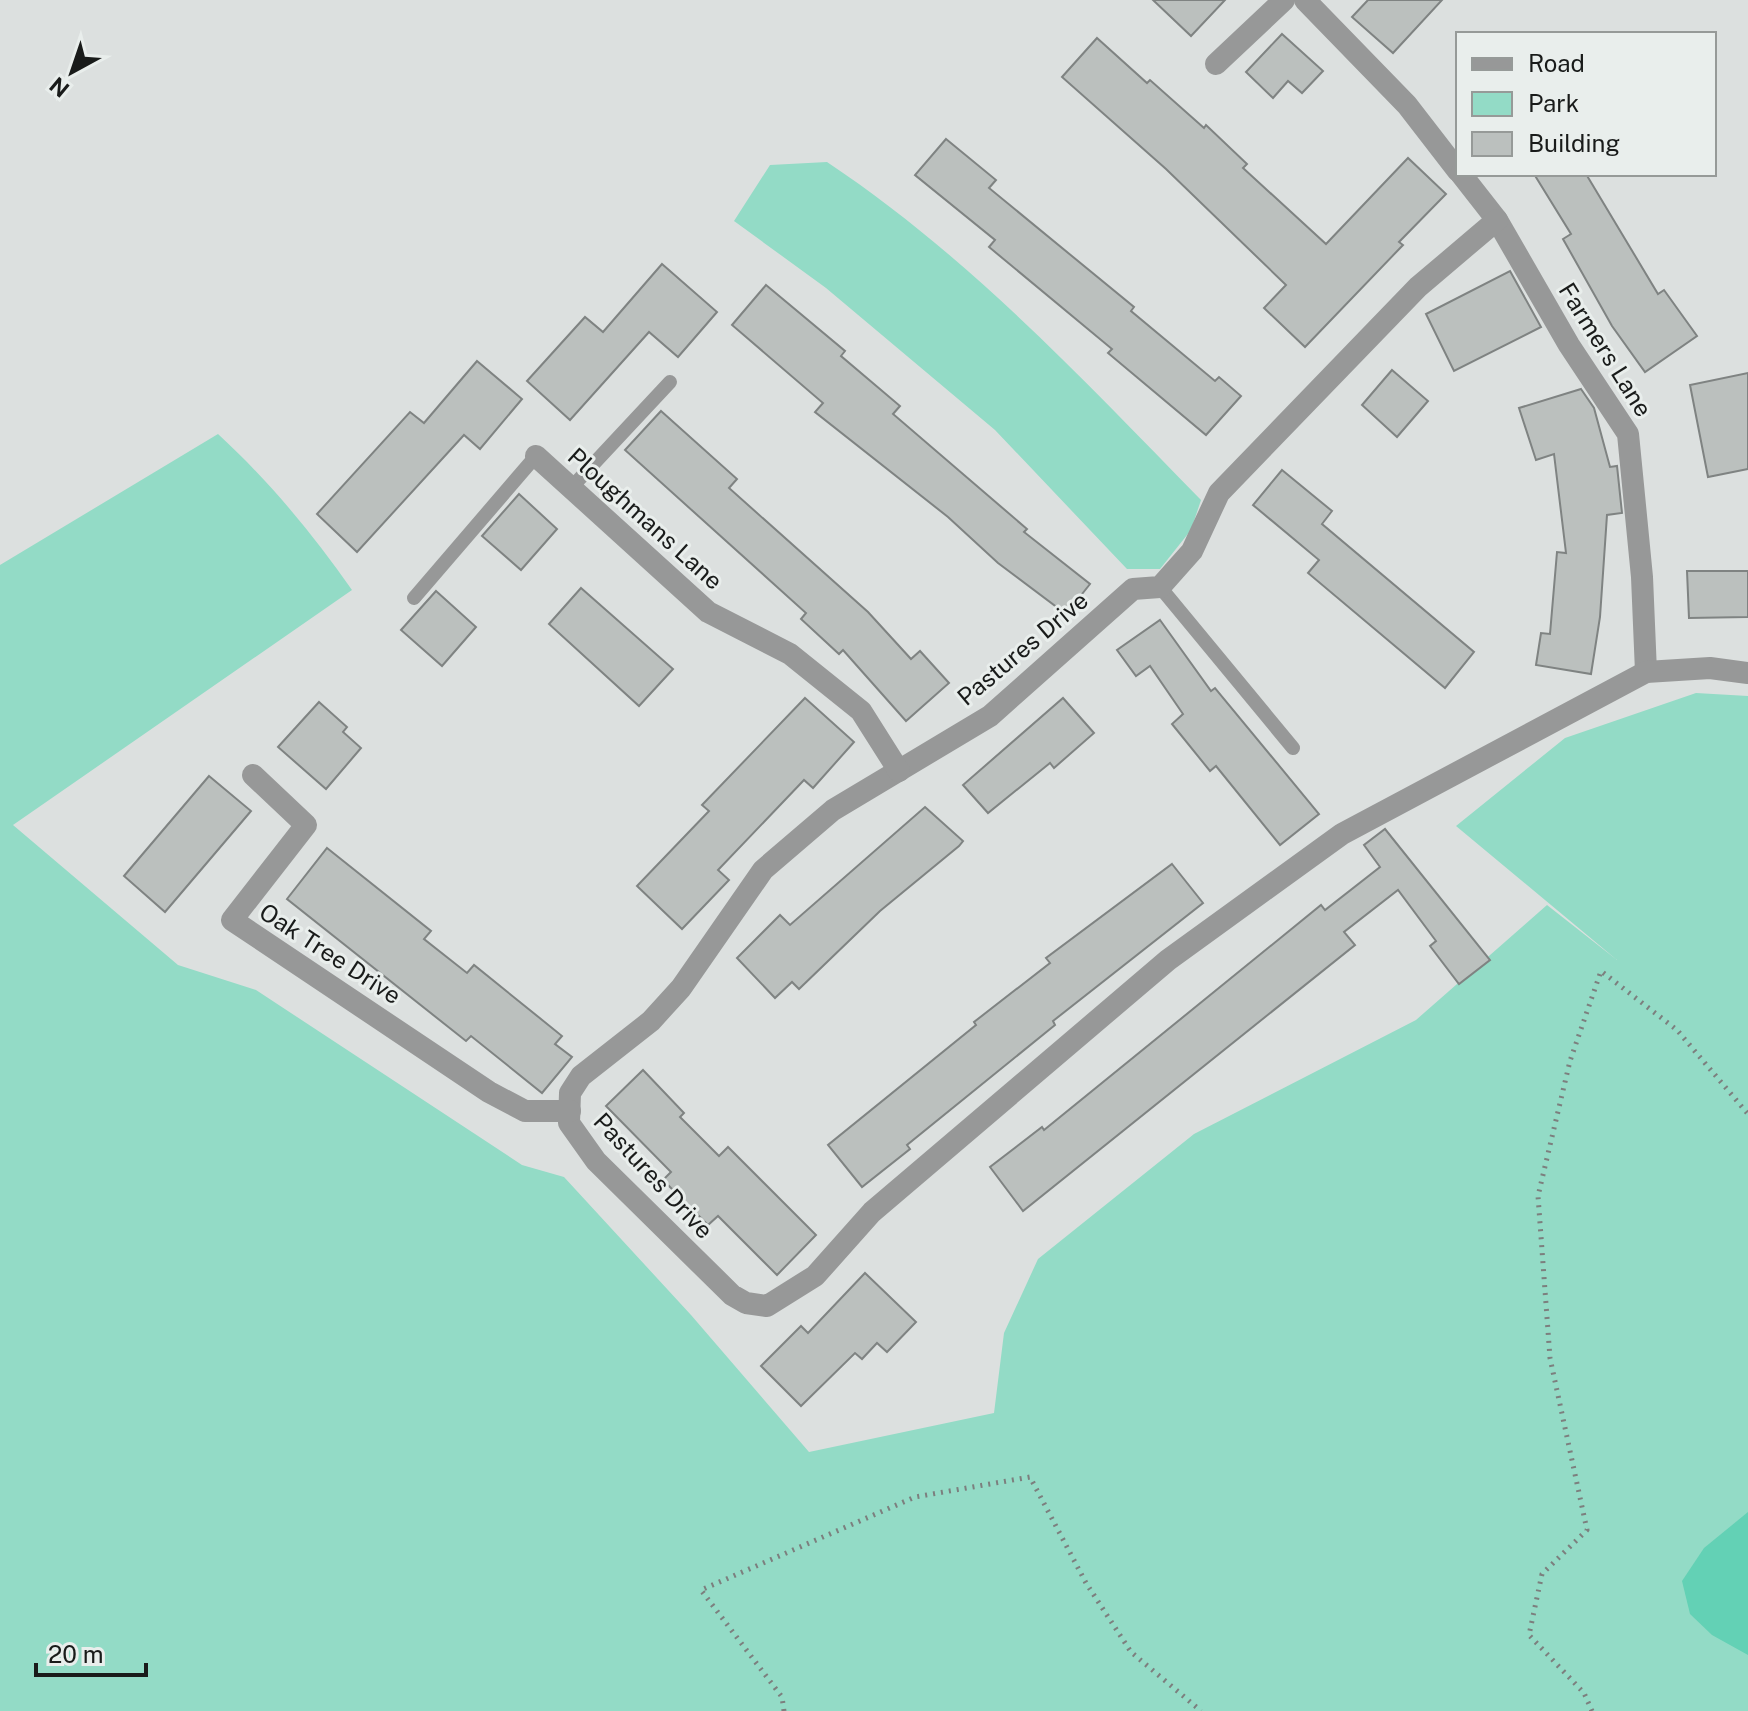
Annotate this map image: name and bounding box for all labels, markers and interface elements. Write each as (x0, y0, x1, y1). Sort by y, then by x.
north arrow (32, 32, 112, 112)
legend (1456, 32, 1716, 176)
text: Road (1528, 49, 1585, 77)
text: N (44, 72, 74, 103)
text: Park (1528, 89, 1579, 117)
text: Building (1528, 129, 1620, 157)
street label: Farmers Lane (1554, 277, 1658, 422)
street label: Ploughmans Lane (563, 442, 729, 595)
street label: Pastures Drive (952, 586, 1093, 711)
street label: Oak Tree Drive (255, 897, 406, 1009)
street label: Pastures Drive (588, 1107, 719, 1244)
scale bar (36, 1627, 146, 1677)
text: 20 m (48, 1640, 104, 1668)

